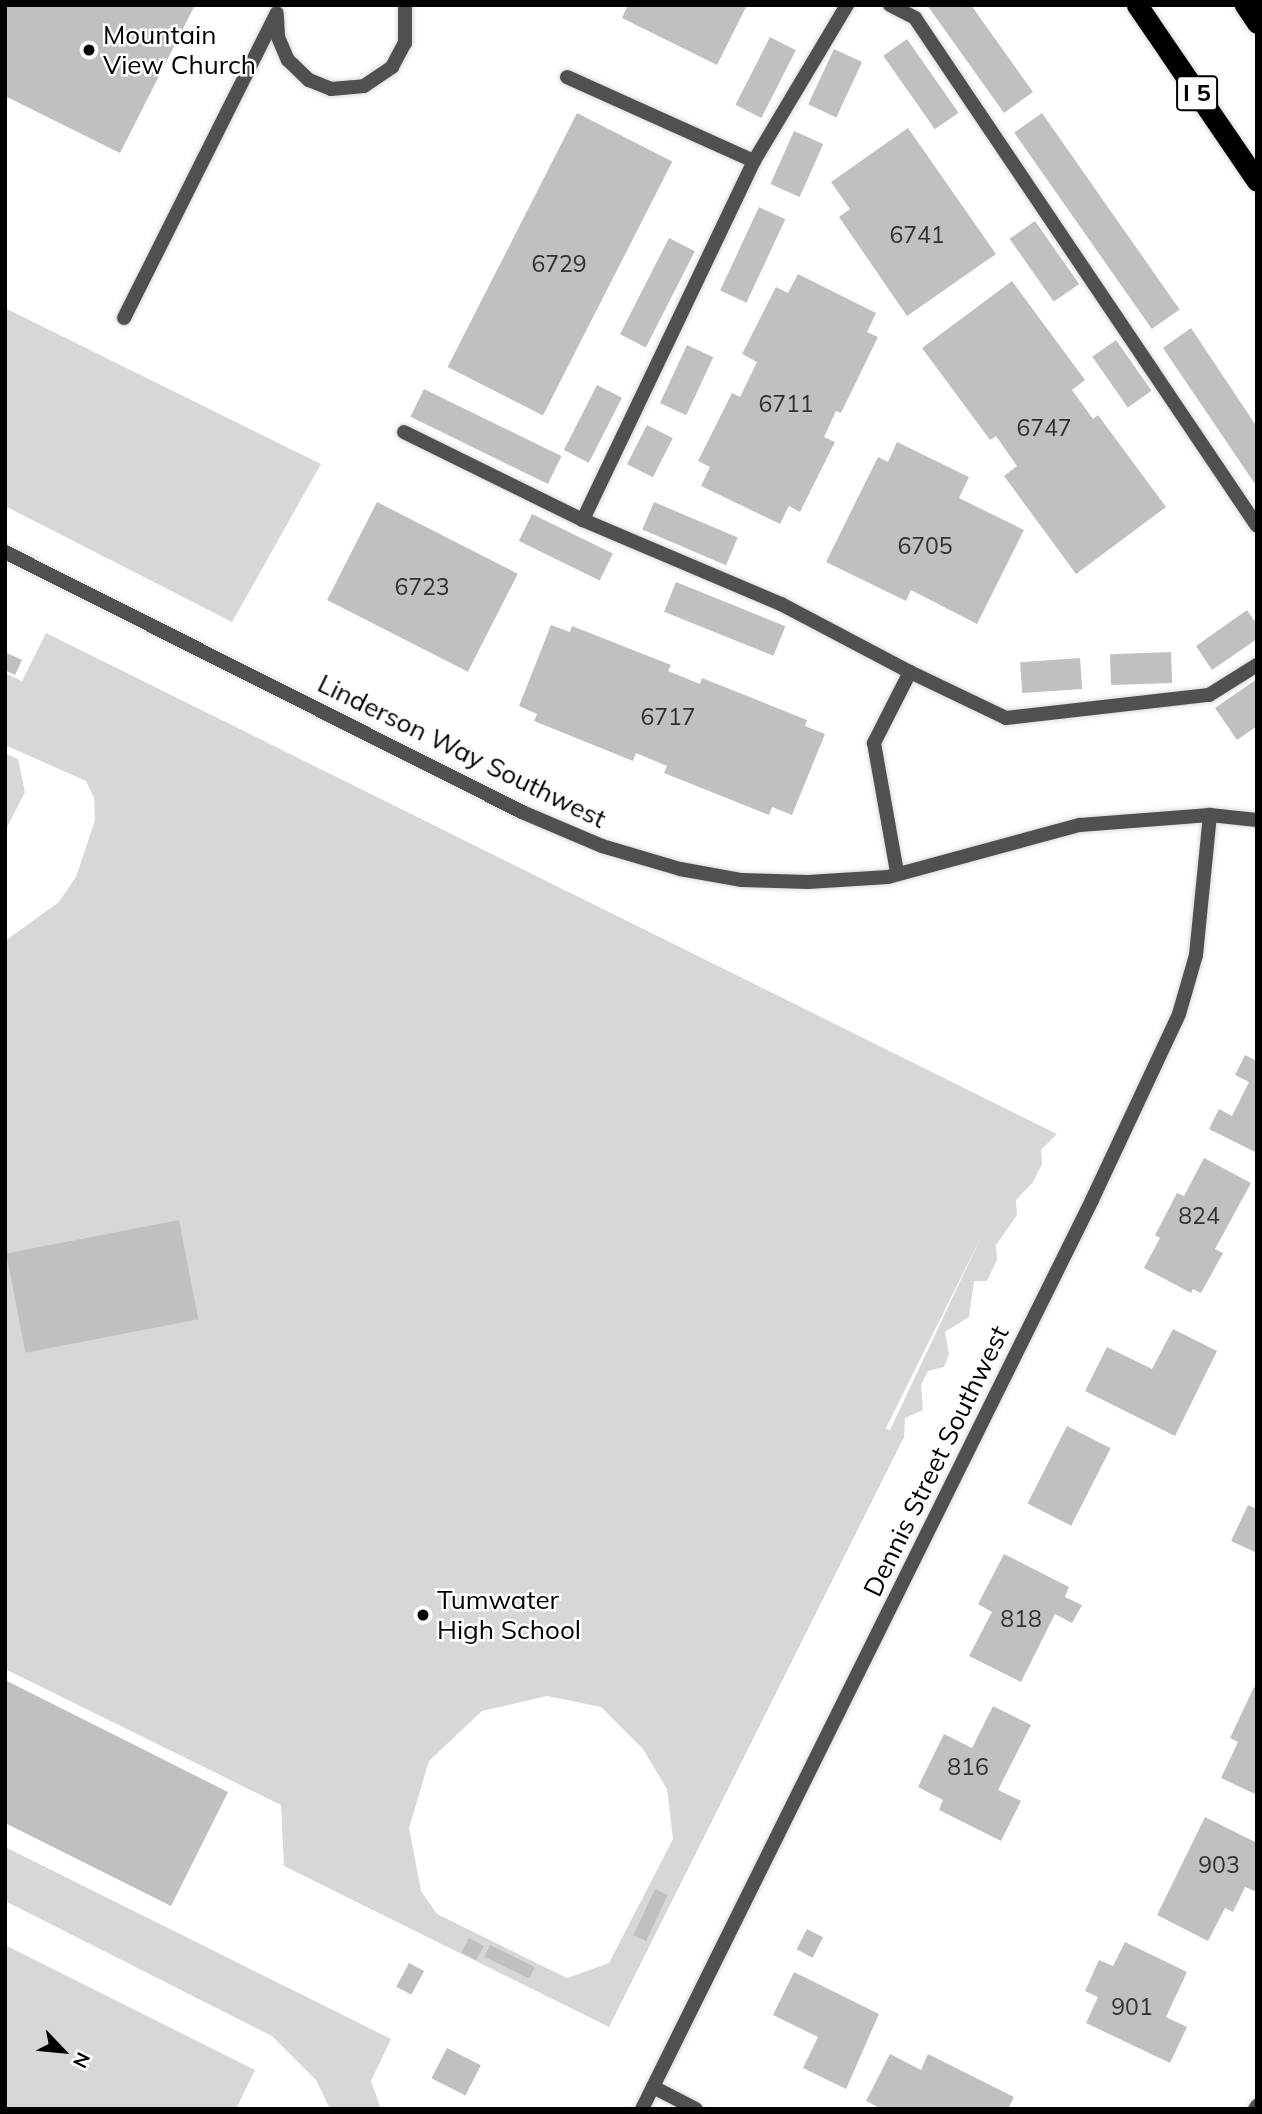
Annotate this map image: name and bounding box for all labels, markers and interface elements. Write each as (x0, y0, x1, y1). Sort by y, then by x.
place label: Mountain View Church (103, 19, 256, 80)
marker: Mountain View Church (81, 42, 97, 58)
road number: I 5 (1176, 72, 1218, 114)
house number: 6741 (889, 221, 945, 249)
house number: 6729 (531, 250, 587, 278)
house number: 6711 (758, 390, 814, 418)
house number: 6747 (1016, 414, 1072, 442)
house number: 6705 (897, 532, 953, 560)
house number: 6723 (394, 573, 450, 601)
street label: Linderson Way Southwest (313, 668, 611, 834)
house number: 6717 (640, 703, 696, 731)
house number: 824 (1178, 1202, 1220, 1230)
street label: Dennis Street Southwest (857, 1321, 1015, 1601)
place label: Tumwater High School (437, 1584, 581, 1646)
house number: 818 (1000, 1605, 1042, 1633)
marker: Tumwater High School (415, 1607, 431, 1623)
house number: 816 (947, 1753, 989, 1781)
house number: 903 (1198, 1851, 1240, 1879)
house number: 901 (1111, 1993, 1153, 2021)
north arrow (28, 2016, 98, 2086)
text: N (68, 2048, 96, 2072)

